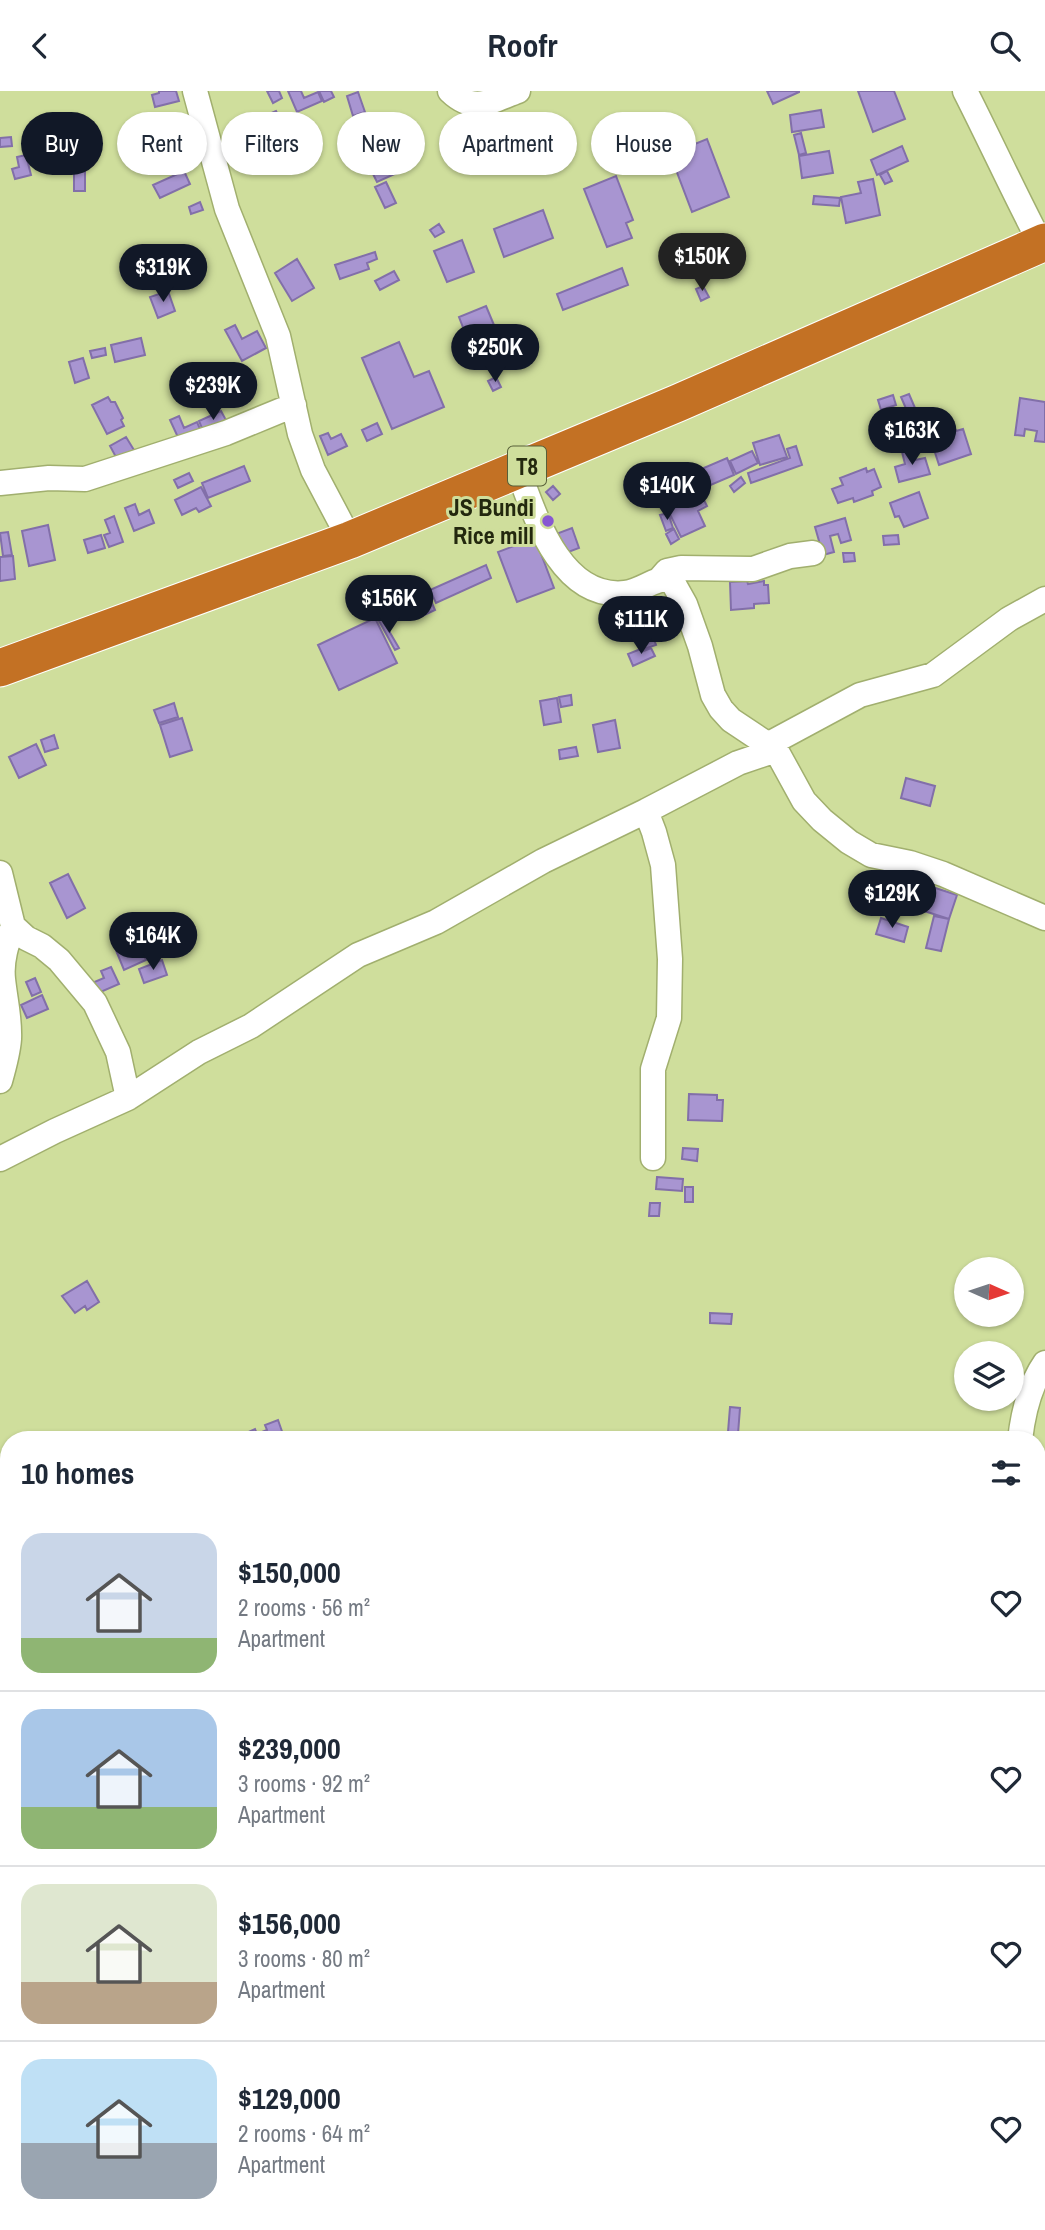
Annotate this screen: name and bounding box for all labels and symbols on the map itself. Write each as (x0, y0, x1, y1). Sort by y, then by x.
pin: $150K (653, 233, 751, 293)
pin: $319K (114, 245, 212, 304)
pin: $250K (446, 324, 544, 384)
pin: $239K (164, 363, 262, 422)
pin: $163K (863, 407, 961, 467)
road number: T8 (508, 447, 546, 485)
pin: $140K (618, 463, 716, 522)
place label: JS Bundi Rice mill (449, 491, 534, 551)
marker: JS Bundi Rice mill (540, 513, 556, 529)
pin: $156K (340, 575, 438, 635)
pin: $111K (592, 596, 690, 656)
pin: $129K (843, 871, 941, 930)
pin: $164K (104, 913, 202, 972)
north arrow (954, 1257, 1024, 1327)

